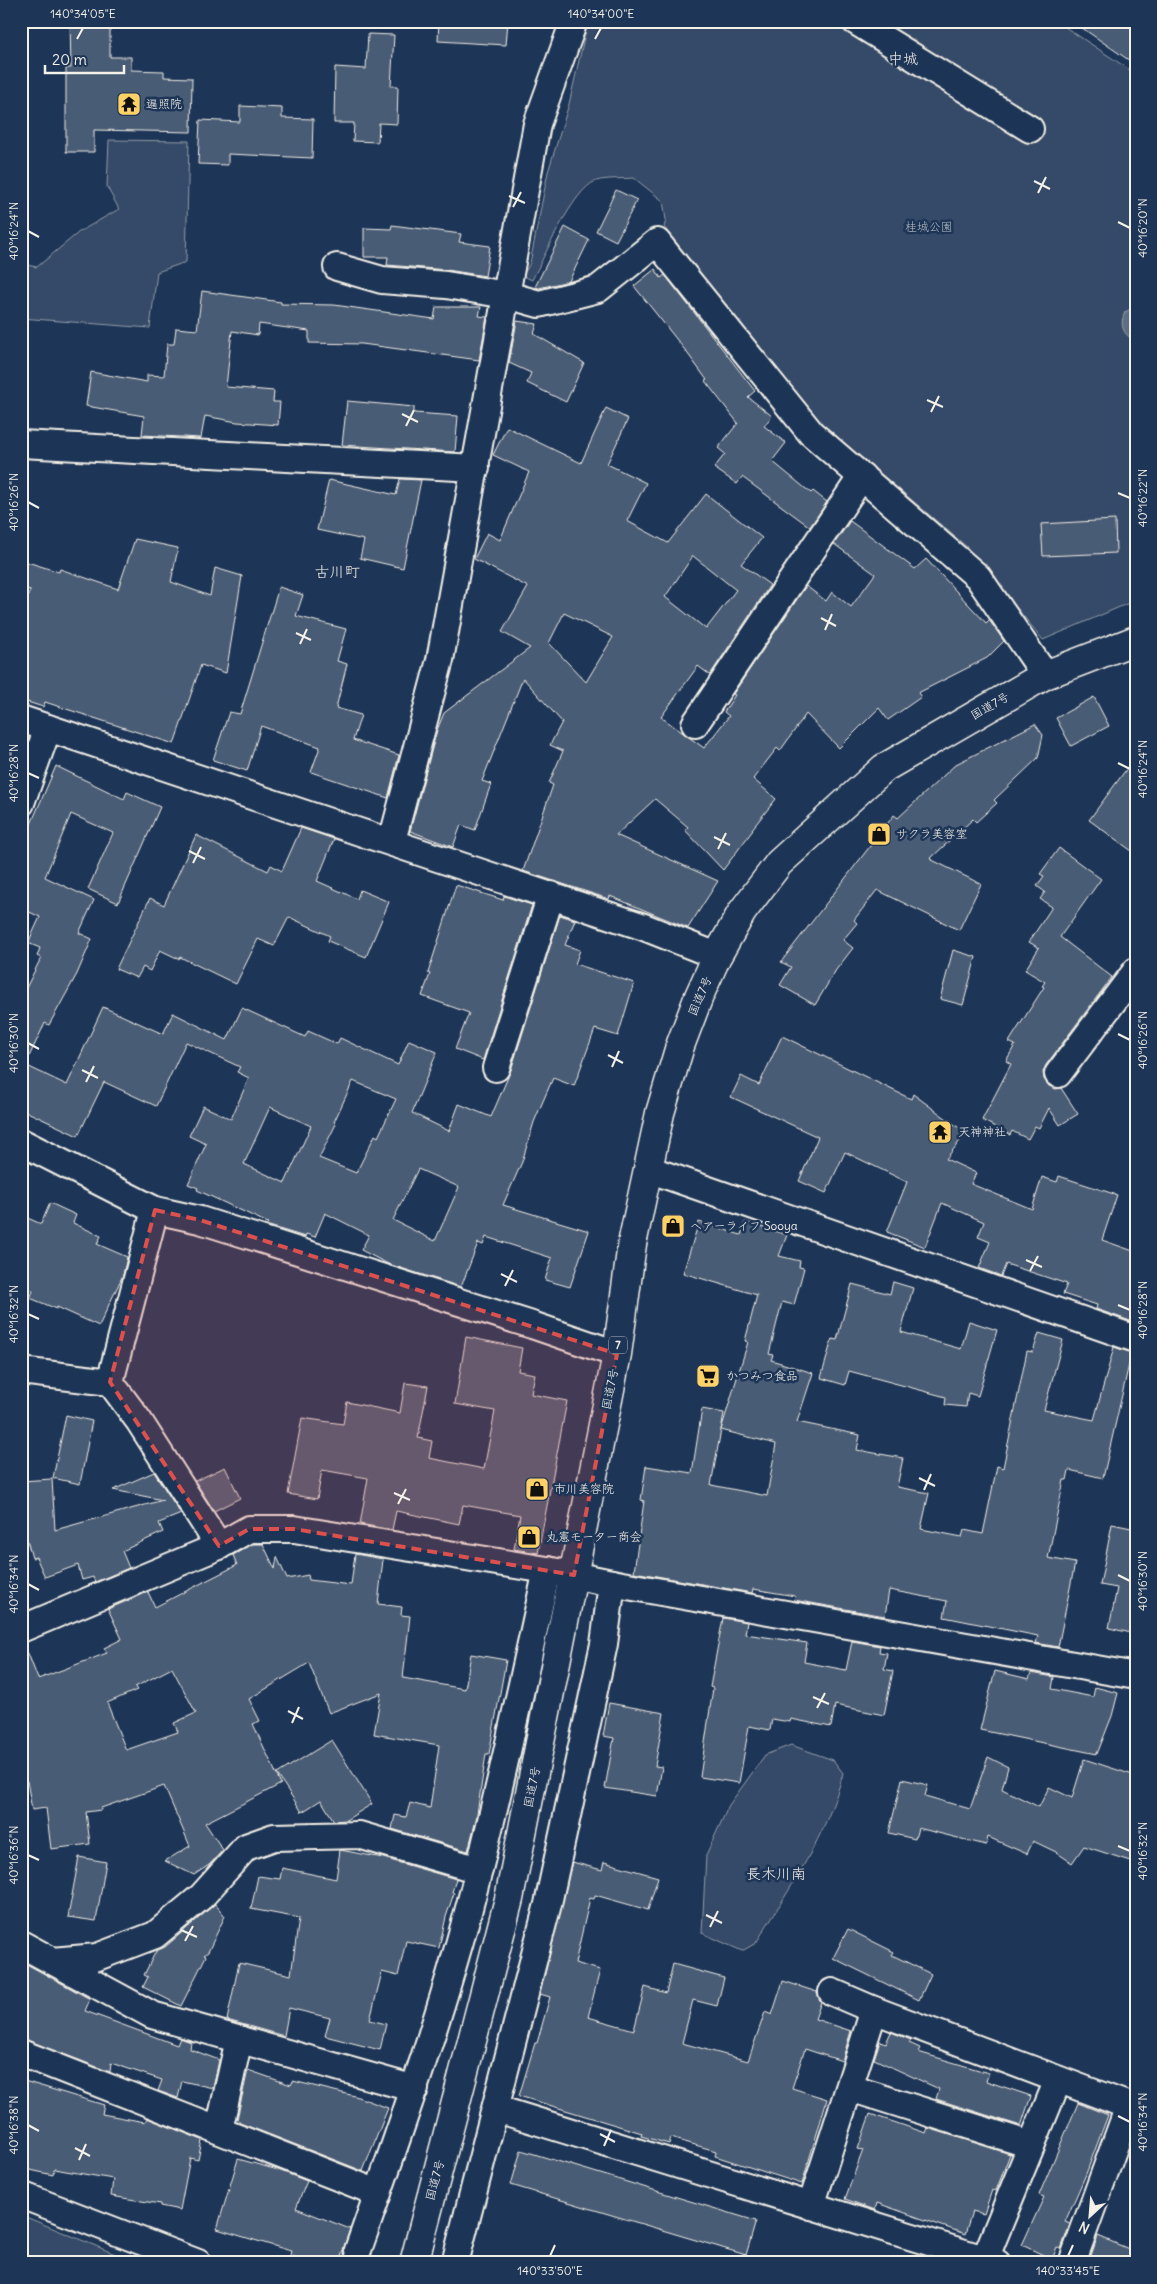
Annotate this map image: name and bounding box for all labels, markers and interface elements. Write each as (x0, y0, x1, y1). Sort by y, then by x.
text: 140°34'05"E (50, 6, 116, 21)
text: 140°34'00"E (568, 6, 634, 21)
scale bar (45, 42, 124, 74)
district label: 中城 (888, 49, 918, 68)
text: 20 m (52, 50, 87, 69)
temple icon: 遍照院 (116, 91, 142, 117)
place label: 遍照院 (146, 96, 182, 111)
text: 40°16'20"N (1135, 198, 1150, 258)
text: 40°16'24"N (6, 202, 21, 260)
park label: 桂城公園 (905, 219, 953, 234)
text: 40°16'22"N (1135, 469, 1150, 527)
text: 40°16'26"N (6, 473, 21, 531)
district label: 古川町 (314, 562, 360, 581)
street label: 国道7号 (968, 689, 1012, 723)
text: 40°16'24"N (1135, 740, 1150, 798)
text: 40°16'28"N (6, 744, 21, 802)
shop icon: サクラ美容室 (866, 821, 892, 847)
place label: サクラ美容室 (896, 826, 968, 841)
street label: 国道7号 (684, 974, 715, 1018)
text: 40°16'26"N (1135, 1011, 1150, 1069)
text: 40°16'30"N (6, 1013, 21, 1073)
temple icon: 天神神社 (927, 1119, 953, 1145)
place label: 天神神社 (958, 1124, 1006, 1139)
shop icon: ヘアーライフ Sooya (660, 1213, 686, 1239)
place label: ヘアーライフ Sooya (690, 1218, 798, 1233)
text: 40°16'28"N (1135, 1281, 1150, 1339)
text: 40°16'32"N (6, 1285, 21, 1343)
road number: 7 (609, 1336, 627, 1354)
supermarket icon: かつみつ食品 (695, 1363, 721, 1389)
street label: 国道7号 (598, 1367, 621, 1411)
place label: かつみつ食品 (726, 1368, 798, 1383)
shop icon: 市川美容院 (524, 1476, 550, 1502)
place label: 市川美容院 (554, 1481, 614, 1496)
shop icon: 丸憲モーター商会 (516, 1524, 542, 1550)
place label: 丸憲モーター商会 (546, 1529, 642, 1544)
text: 40°16'30"N (1135, 1551, 1150, 1611)
text: 40°16'34"N (6, 1555, 21, 1613)
street label: 国道7号 (520, 1765, 543, 1809)
text: 40°16'32"N (1135, 1822, 1150, 1880)
text: 40°16'36"N (6, 1826, 21, 1884)
district label: 長木川南 (746, 1864, 806, 1883)
text: 40°16'34"N (1135, 2093, 1150, 2151)
text: 40°16'38"N (6, 2096, 21, 2154)
street label: 国道7号 (422, 2158, 447, 2202)
north arrow (1064, 2192, 1114, 2242)
text: N (1076, 2217, 1093, 2238)
text: 140°33'50"E (517, 2263, 583, 2278)
text: 140°33'45"E (1036, 2263, 1100, 2278)

